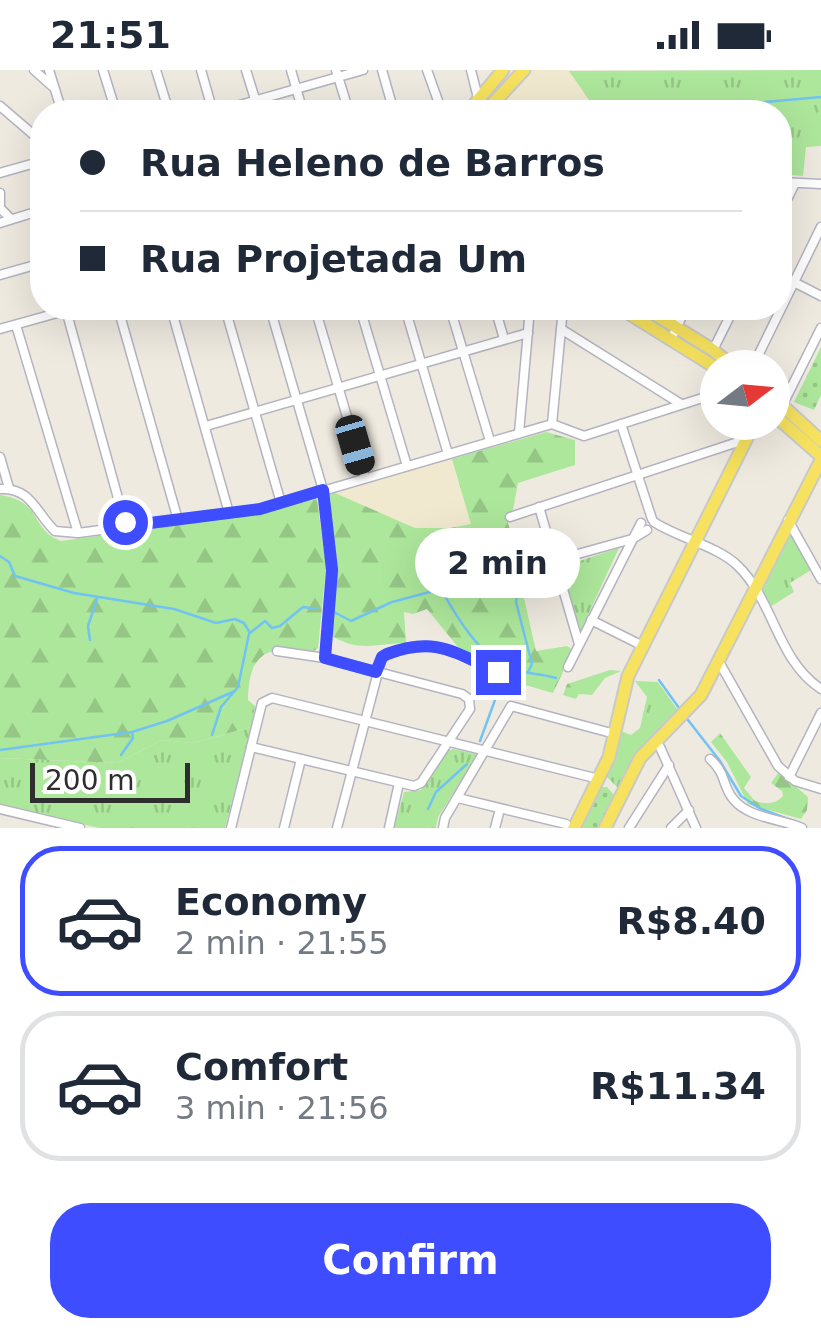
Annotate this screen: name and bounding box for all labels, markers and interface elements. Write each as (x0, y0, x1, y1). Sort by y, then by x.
text: 21:51 (50, 13, 171, 57)
text: Rua Heleno de Barros (140, 141, 605, 185)
text: Rua Projetada Um (140, 237, 527, 281)
north arrow (700, 350, 790, 440)
map controls (700, 350, 790, 440)
car (332, 412, 378, 478)
route start (103, 500, 148, 545)
callout: 2 min (416, 527, 580, 597)
text: 2 min (447, 544, 548, 582)
route end (476, 650, 521, 695)
scale bar (30, 758, 190, 803)
text: 200 m (45, 764, 135, 797)
icon: car (55, 876, 145, 966)
text: Economy (175, 880, 367, 924)
text: R$8.40 (617, 899, 766, 943)
text: 2 min · 21:55 (175, 924, 389, 962)
icon: car (55, 1041, 145, 1131)
text: Comfort (175, 1045, 348, 1089)
text: R$11.34 (590, 1064, 766, 1108)
text: 3 min · 21:56 (175, 1089, 389, 1127)
button: Confirm (50, 1203, 771, 1318)

